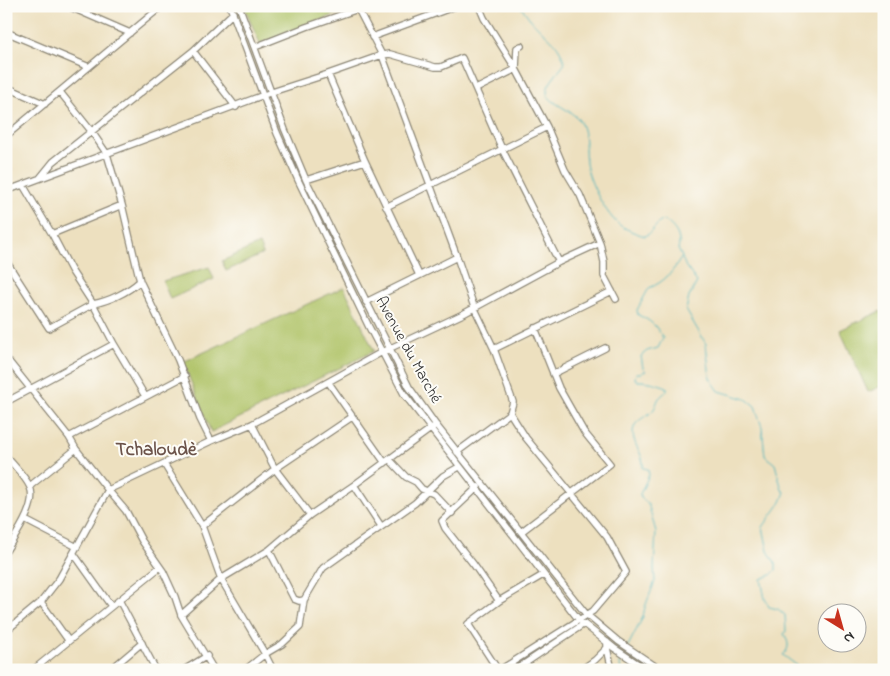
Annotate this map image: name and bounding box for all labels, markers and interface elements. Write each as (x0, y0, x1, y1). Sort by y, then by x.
street label: Avenue du Marché (369, 292, 448, 409)
district label: Tchaloudè (116, 437, 197, 464)
north arrow (818, 604, 868, 654)
text: N (839, 626, 859, 648)

